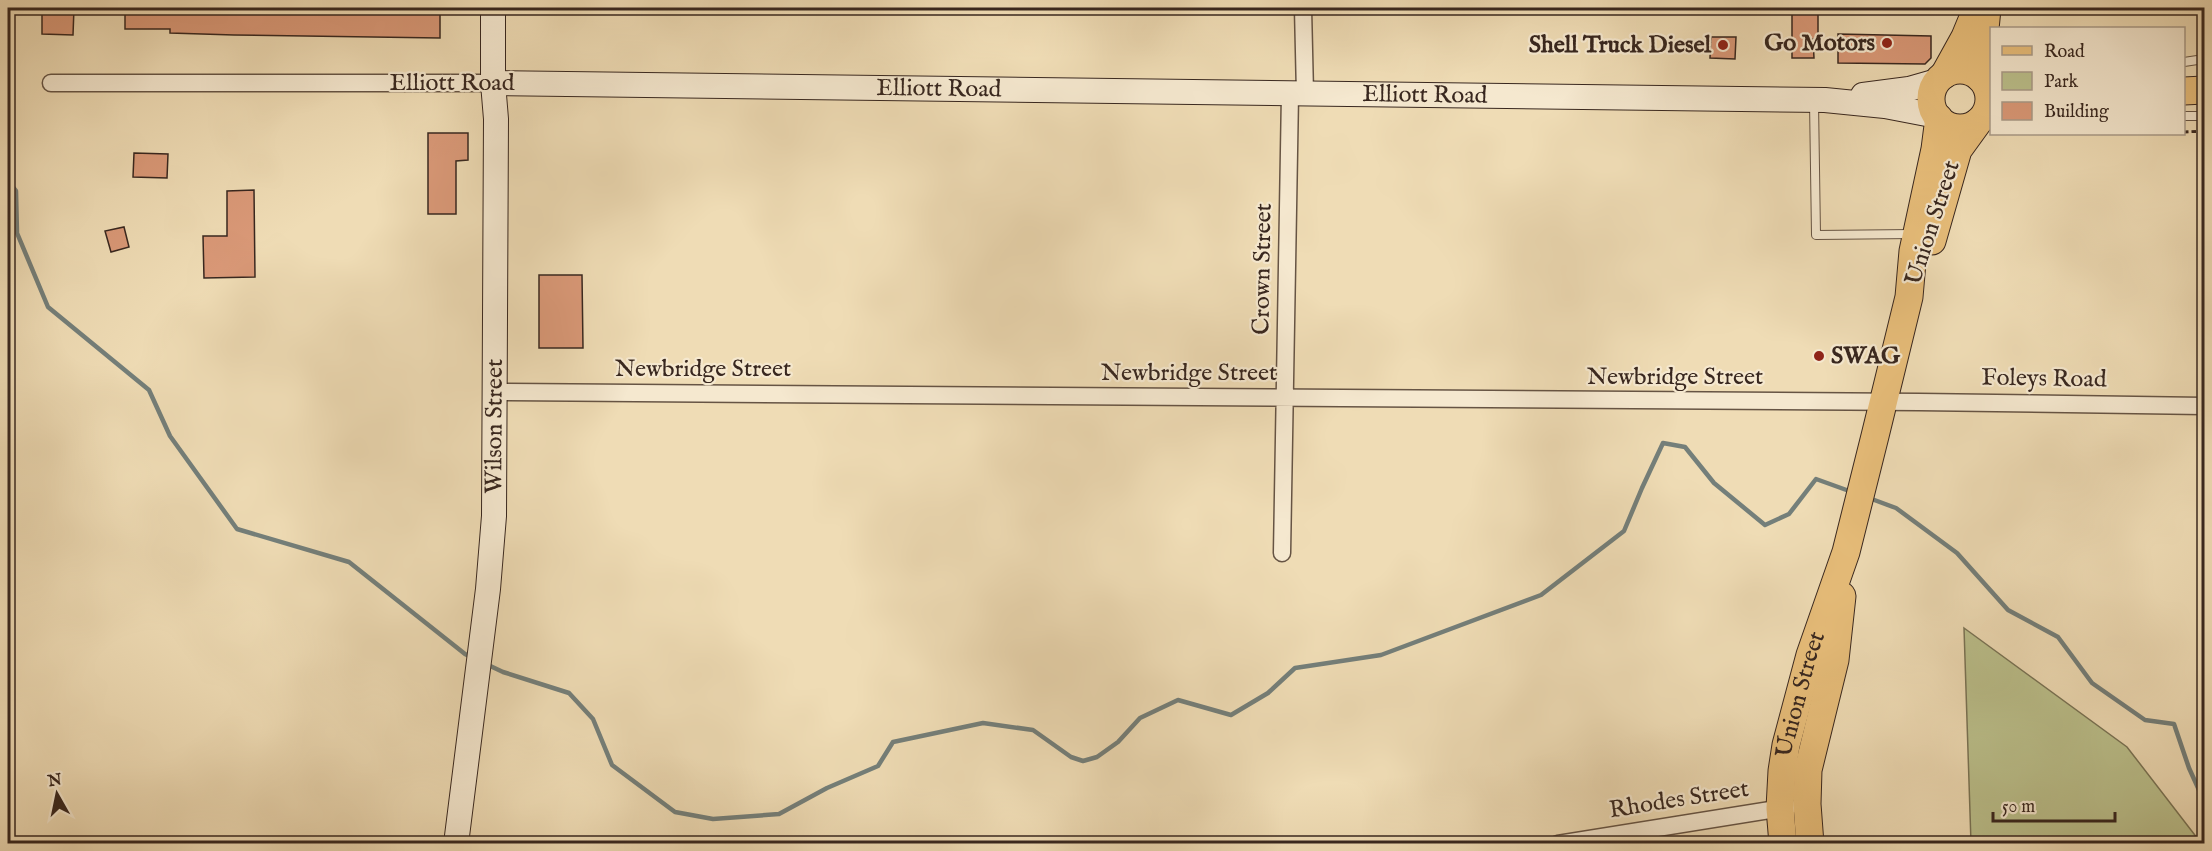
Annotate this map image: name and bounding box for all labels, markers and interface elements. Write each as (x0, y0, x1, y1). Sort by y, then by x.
legend (1990, 27, 2185, 135)
place label: Go Motors (1764, 28, 1876, 59)
place label: Shell Truck Diesel (1529, 30, 1711, 61)
marker: Go Motors (1880, 36, 1894, 50)
marker: Shell Truck Diesel (1716, 38, 1730, 52)
text: Road (2044, 41, 2085, 64)
street label: Elliott Road (390, 68, 515, 99)
text: Park (2044, 71, 2079, 94)
street label: Elliott Road (876, 72, 1002, 105)
street label: Elliott Road (1362, 79, 1488, 111)
text: Building (2044, 101, 2109, 124)
street label: Union Street (1898, 157, 1968, 289)
street label: Crown Street (1246, 203, 1280, 335)
place label: SWAG (1831, 341, 1901, 372)
marker: SWAG (1812, 349, 1826, 363)
street label: Newbridge Street (615, 354, 791, 385)
street label: Newbridge Street (1101, 358, 1277, 389)
street label: Wilson Street (479, 359, 510, 494)
street label: Newbridge Street (1587, 362, 1763, 393)
street label: Foleys Road (1981, 362, 2107, 396)
street label: Union Street (1769, 627, 1833, 759)
north arrow (27, 764, 87, 824)
text: N (46, 770, 64, 792)
street label: Rhodes Street (1607, 774, 1751, 826)
scale bar (1993, 785, 2114, 823)
text: 50 m (2002, 796, 2035, 819)

